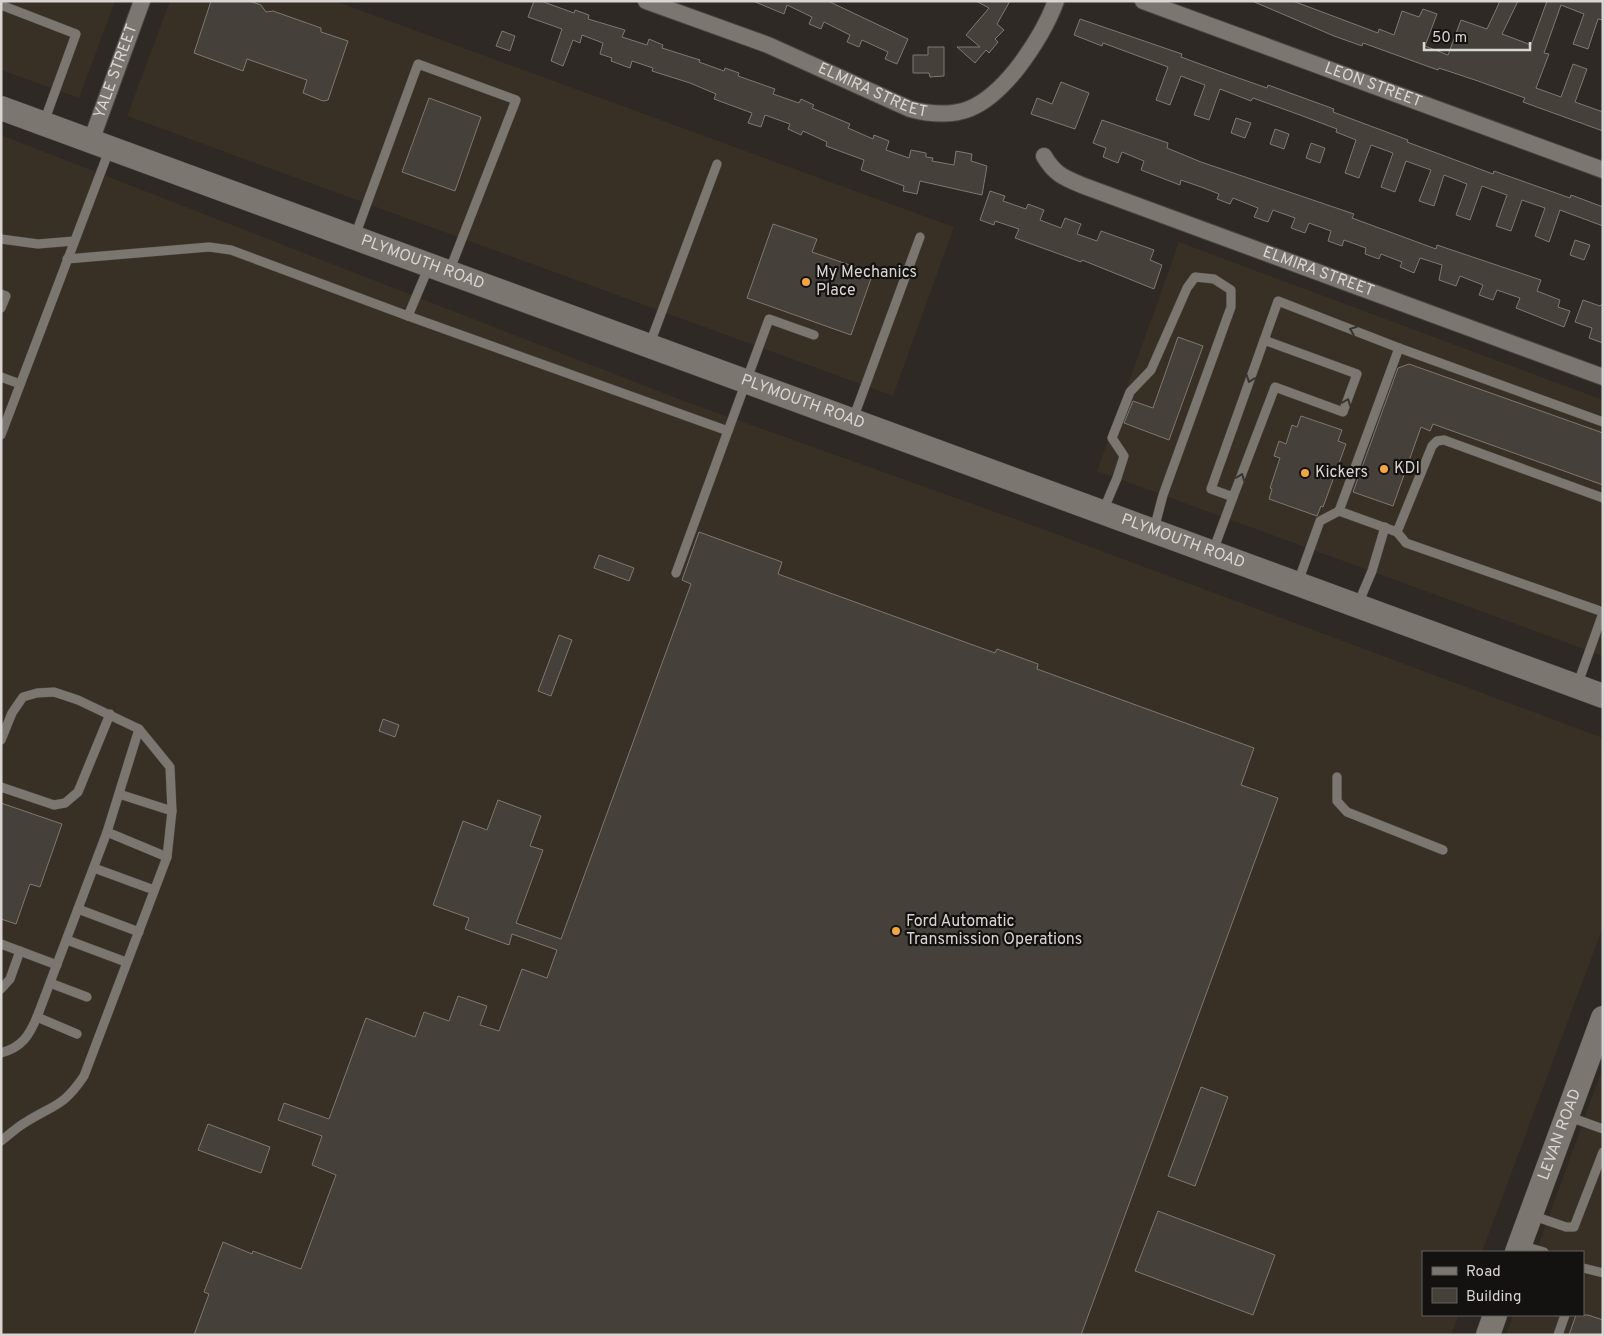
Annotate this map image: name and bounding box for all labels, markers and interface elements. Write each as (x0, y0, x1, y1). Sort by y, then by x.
scale bar (1424, 20, 1530, 52)
street label: YALE STREET (90, 21, 143, 122)
text: 50 m (1432, 29, 1467, 48)
street label: LEON STREET (1321, 58, 1425, 113)
street label: ELMIRA STREET (815, 59, 929, 123)
street label: PLYMOUTH ROAD (358, 231, 487, 295)
street label: ELMIRA STREET (1260, 243, 1377, 302)
place label: My Mechanics Place (816, 263, 917, 301)
marker: My Mechanics Place (800, 276, 812, 288)
one-way arrow (1349, 326, 1358, 336)
street label: PLYMOUTH ROAD (738, 370, 867, 434)
one-way arrow (1246, 374, 1256, 382)
one-way arrow (1341, 398, 1351, 407)
place label: KDI (1394, 459, 1420, 479)
place label: Kickers (1315, 463, 1368, 483)
marker: KDI (1378, 463, 1390, 475)
marker: Kickers (1299, 467, 1311, 479)
one-way arrow (1235, 474, 1245, 482)
street label: PLYMOUTH ROAD (1118, 510, 1248, 574)
place label: Ford Automatic Transmission Operations (906, 912, 1082, 950)
marker: Ford Automatic Transmission Operations (890, 925, 902, 937)
street label: LEVAN ROAD (1534, 1086, 1586, 1183)
legend (1422, 1251, 1584, 1316)
text: Road (1466, 1263, 1501, 1282)
text: Building (1466, 1288, 1521, 1307)

